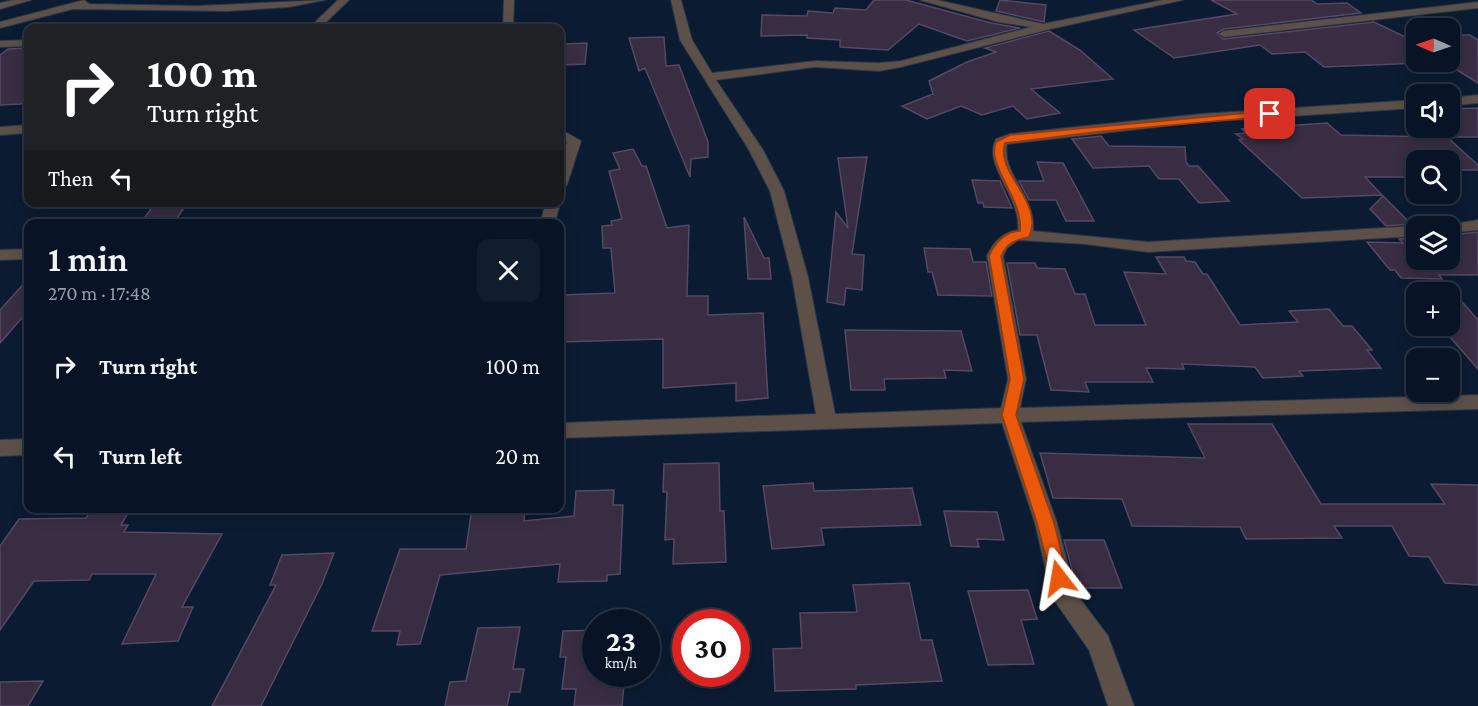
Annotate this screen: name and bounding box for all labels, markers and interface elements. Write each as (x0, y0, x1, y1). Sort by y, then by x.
north arrow (1406, 18, 1460, 72)
map controls (1406, 18, 1460, 402)
icon: right (48, 48, 126, 126)
text: 100 m (147, 49, 257, 96)
button: sound (1406, 84, 1460, 138)
pin (1244, 88, 1295, 139)
icon: arrive (1253, 97, 1286, 130)
text: Turn right (147, 98, 258, 128)
button: search (1406, 150, 1460, 204)
icon: left (105, 162, 138, 195)
text: Then (48, 166, 93, 191)
button: layers (1406, 216, 1460, 270)
text: 1 min (48, 239, 128, 279)
button: close (477, 239, 540, 302)
text: 270 m · 17:48 (48, 282, 151, 304)
button: + (1406, 282, 1460, 336)
button: − (1406, 348, 1460, 402)
icon: right (48, 350, 81, 383)
text: Turn right (99, 354, 197, 379)
text: 100 m (486, 354, 540, 379)
icon: left (48, 440, 81, 473)
text: Turn left (99, 444, 182, 469)
text: 20 m (495, 444, 540, 469)
position arrow (1027, 546, 1091, 610)
speed limit sign: 30 (672, 609, 750, 687)
text: 23 (606, 624, 636, 657)
text: km/h (605, 655, 637, 671)

